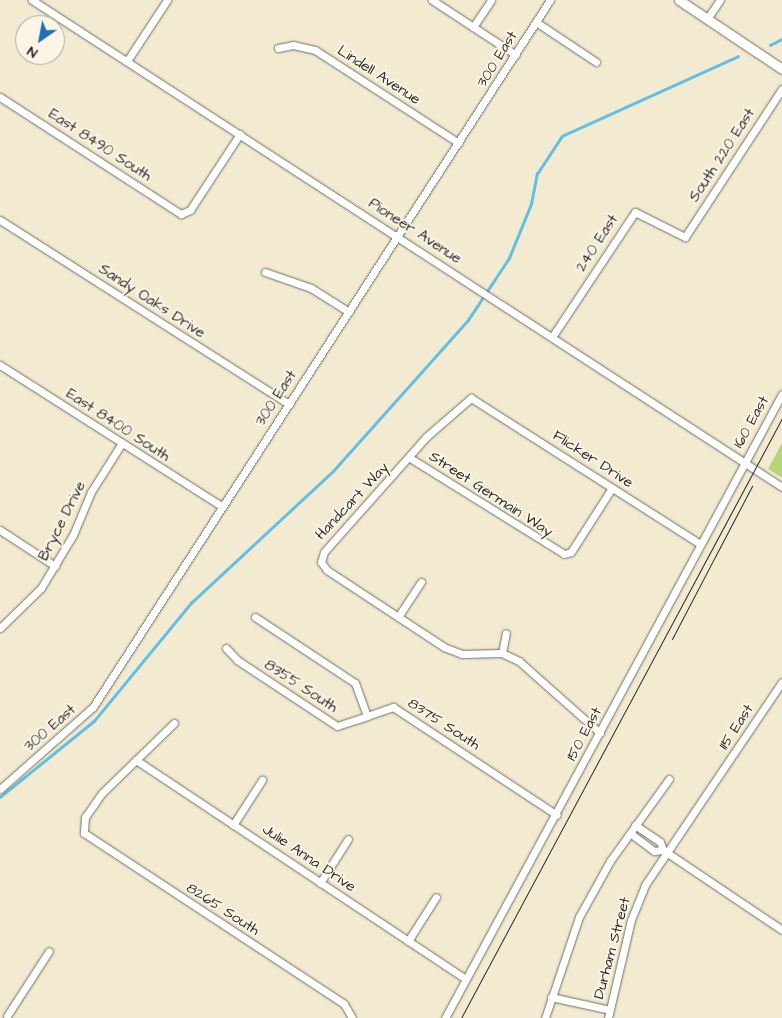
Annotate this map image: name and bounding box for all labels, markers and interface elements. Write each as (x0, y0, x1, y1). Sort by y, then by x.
north arrow (15, 15, 65, 65)
street label: 300 East (473, 28, 521, 90)
text: N (23, 41, 42, 63)
street label: Lindell Avenue (334, 41, 424, 109)
street label: East 8490 South (45, 105, 155, 185)
street label: South 220 East (685, 105, 759, 205)
street label: Pioneer Avenue (365, 194, 465, 268)
street label: 240 East (572, 211, 622, 275)
street label: Sandy Oaks Drive (95, 260, 209, 342)
street label: 300 East (251, 367, 301, 429)
street label: East 8400 South (63, 385, 173, 465)
street label: 160 East (729, 393, 773, 451)
street label: Flicker Drive (549, 426, 637, 492)
street label: Street Germain Way (426, 447, 556, 541)
street label: Handcart Way (312, 459, 392, 543)
street label: Bryce Drive (34, 478, 90, 564)
street label: 8355 South (261, 656, 341, 716)
street label: 8375 South (405, 694, 483, 754)
street label: 300 East (20, 701, 80, 755)
street label: 115 East (715, 701, 757, 753)
street label: 150 East (562, 704, 606, 764)
street label: Julie Anna Drive (259, 820, 359, 896)
street label: 8265 South (183, 879, 263, 939)
street label: Durham Street (590, 895, 634, 1001)

